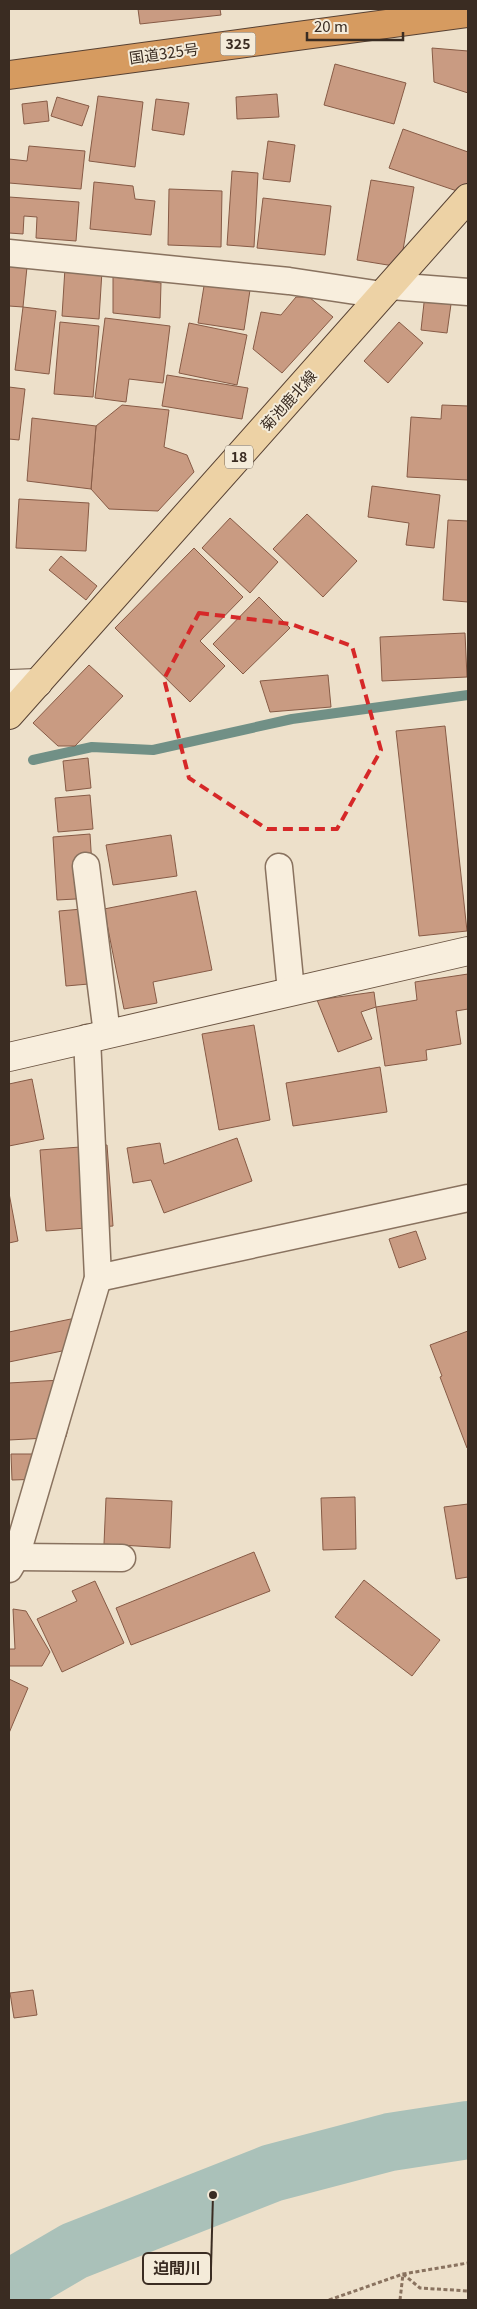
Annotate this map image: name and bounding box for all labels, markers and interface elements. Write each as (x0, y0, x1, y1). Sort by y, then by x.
scale bar (307, 10, 403, 42)
text: 20 m (314, 15, 348, 36)
road number: 325 (220, 33, 256, 56)
street label: 国道325号 (128, 37, 200, 68)
street label: 菊池鹿北線 (255, 365, 321, 435)
road number: 18 (225, 446, 253, 468)
callout: 迫間川 (143, 2253, 211, 2284)
text: 迫間川 (153, 2255, 201, 2279)

